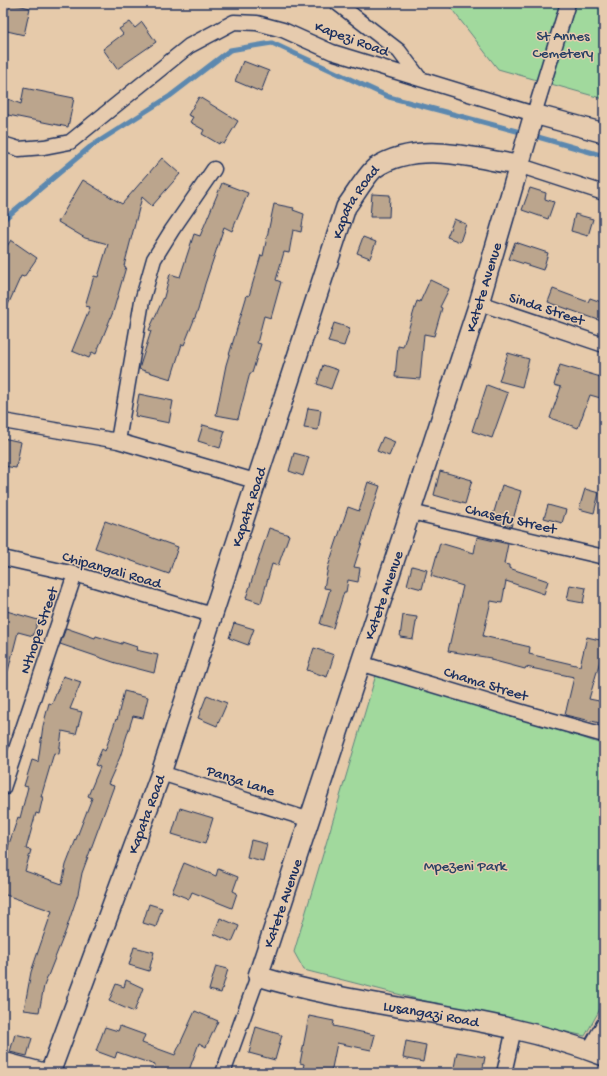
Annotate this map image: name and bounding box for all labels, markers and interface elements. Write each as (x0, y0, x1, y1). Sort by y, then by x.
street label: Kapezi Road (312, 18, 392, 62)
park label: St Annes Cemetery (533, 28, 594, 63)
street label: Kapata Road (329, 161, 385, 242)
street label: Katete Avenue (463, 240, 507, 335)
street label: Sinda Street (507, 289, 588, 331)
street label: Kapata Road (228, 464, 272, 550)
street label: Chasefu Street (463, 501, 560, 540)
street label: Chipangali Road (60, 548, 164, 594)
street label: Katete Avenue (361, 549, 409, 643)
street label: Nthope Street (17, 583, 64, 676)
street label: Chama Street (441, 664, 531, 707)
street label: Panza Lane (203, 762, 277, 801)
street label: Kapata Road (125, 772, 171, 857)
street label: Katete Avenue (260, 857, 308, 951)
park label: Mpezeni Park (424, 858, 508, 876)
street label: Lusangazi Road (382, 998, 481, 1033)

